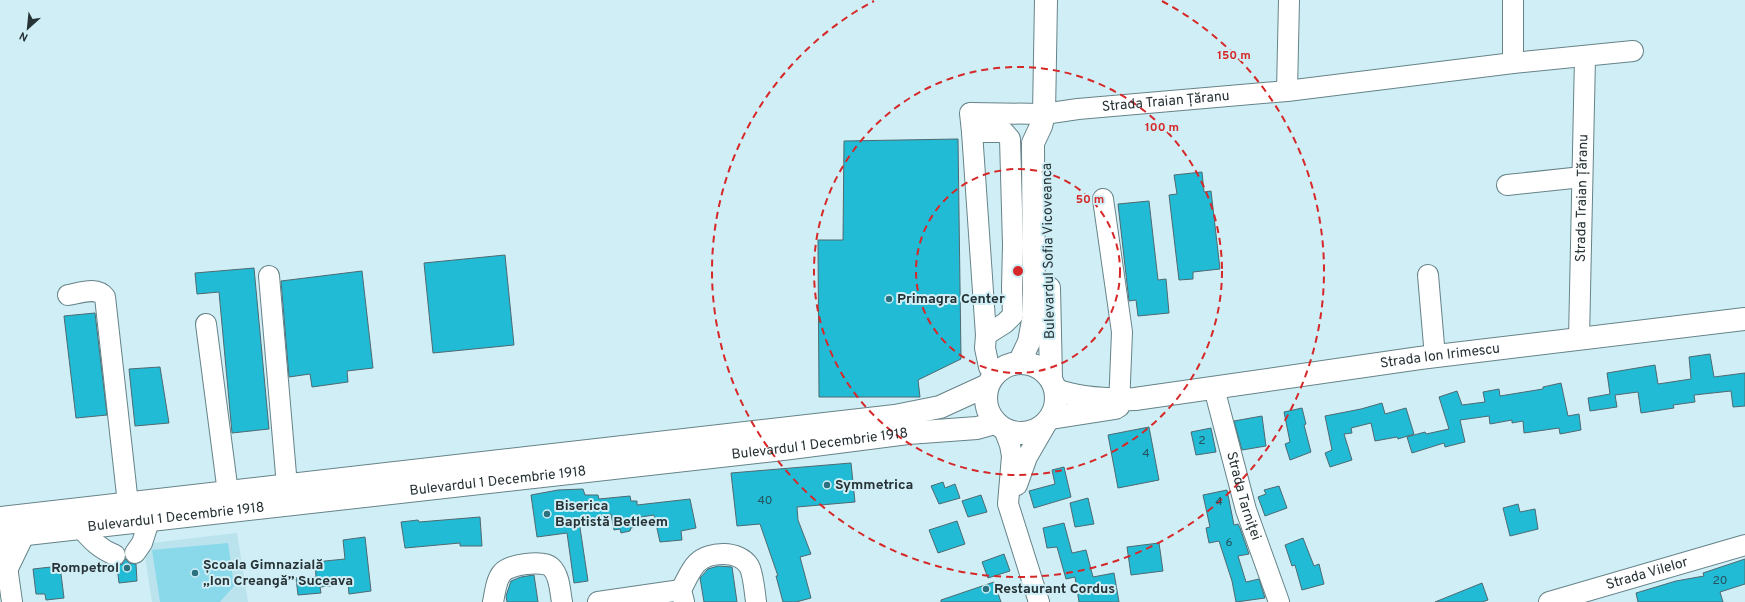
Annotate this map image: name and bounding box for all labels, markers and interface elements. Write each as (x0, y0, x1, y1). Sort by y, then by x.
north arrow (8, 8, 48, 48)
text: N (17, 28, 31, 44)
text: 150 m (1217, 48, 1251, 64)
street label: Strada Traian Țăranu (1101, 87, 1230, 115)
text: 100 m (1145, 120, 1179, 136)
street label: Strada Traian Țăranu (1572, 134, 1592, 262)
street label: Bulevardul Sofia Vicoveanca (1039, 163, 1059, 339)
text: 50 m (1076, 192, 1104, 208)
centre of rings (1011, 264, 1025, 278)
place label: Primagra Center (897, 291, 1005, 308)
marker: Primagra Center (884, 294, 894, 304)
street label: Strada Ion Irimescu (1379, 340, 1501, 372)
street label: Bulevardul 1 Decembrie 1918 (731, 425, 909, 463)
house number: 2 (1198, 433, 1206, 449)
house number: 4 (1142, 446, 1150, 462)
street label: Strada Tarniței (1223, 450, 1265, 543)
street label: Bulevardul 1 Decembrie 1918 (409, 463, 587, 499)
place label: Symmetrica (835, 477, 913, 494)
marker: Symmetrica (822, 480, 832, 490)
house number: 40 (757, 493, 773, 509)
house number: 4 (1215, 494, 1223, 510)
place label: Biserica Baptistă Betleem (555, 498, 668, 531)
street label: Bulevardul 1 Decembrie 1918 (87, 499, 265, 536)
marker: Biserica Baptistă Betleem (542, 509, 552, 519)
house number: 6 (1225, 535, 1233, 551)
street label: Strada Vilelor (1604, 553, 1690, 593)
place label: Școala Gimnazială „Ion Creangă” Suceava (203, 557, 353, 590)
place label: Rompetrol (51, 560, 119, 577)
marker: Rompetrol (122, 563, 132, 573)
marker: Școala Gimnazială „Ion Creangă” Suceava (190, 568, 200, 578)
house number: 20 (1712, 573, 1728, 589)
place label: Restaurant Cordus (994, 581, 1115, 598)
marker: Restaurant Cordus (981, 584, 991, 594)

